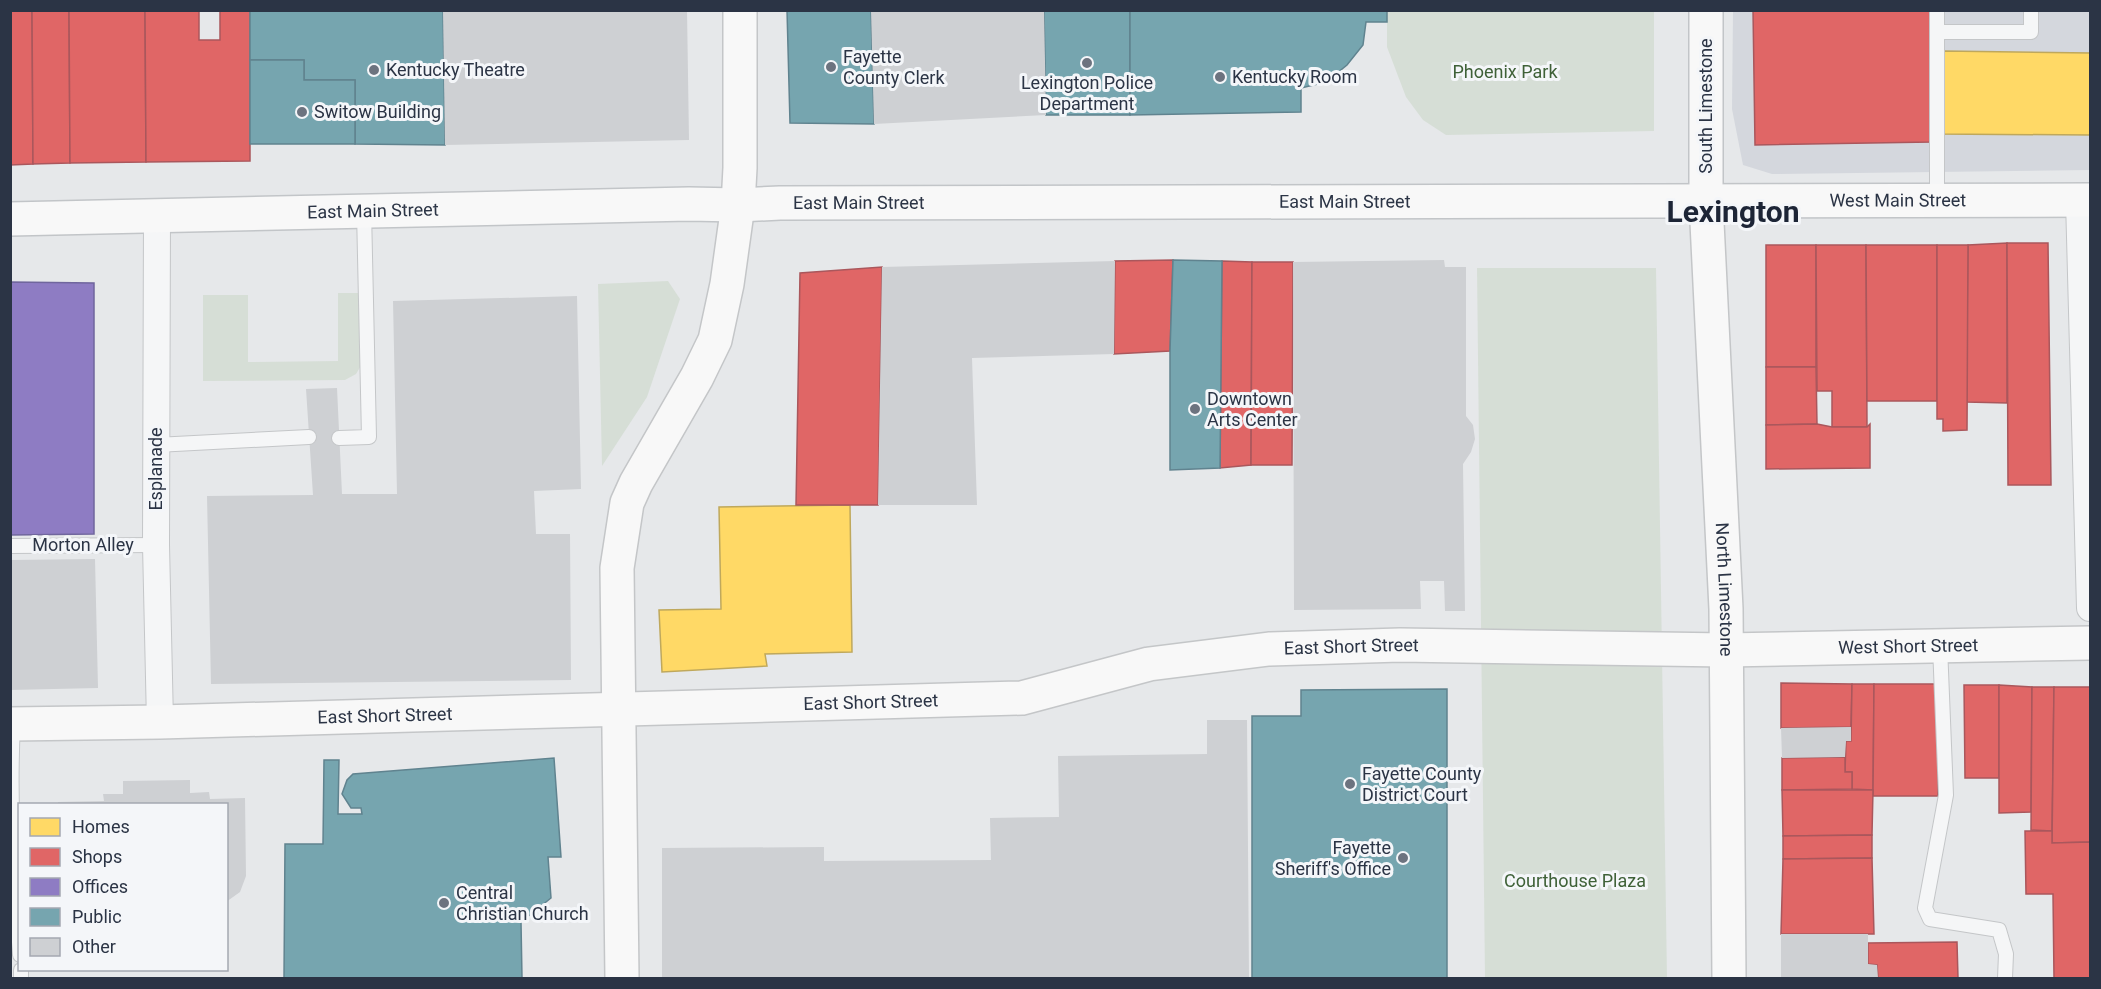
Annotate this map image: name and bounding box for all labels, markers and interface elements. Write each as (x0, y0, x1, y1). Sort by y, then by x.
street label: South Limestone (1695, 38, 1716, 174)
place label: Fayette County Clerk (843, 46, 945, 88)
marker: Lexington Police Department (1080, 56, 1094, 70)
place label: Kentucky Theatre (386, 59, 525, 80)
marker: Fayette County Clerk (824, 60, 838, 74)
park label: Phoenix Park (1452, 61, 1558, 82)
marker: Kentucky Theatre (367, 63, 381, 77)
place label: Kentucky Room (1232, 66, 1357, 87)
marker: Kentucky Room (1213, 70, 1227, 84)
place label: Lexington Police Department (1021, 72, 1153, 114)
place label: Switow Building (314, 101, 441, 122)
marker: Switow Building (295, 105, 309, 119)
street label: West Main Street (1829, 189, 1966, 211)
street label: East Main Street (1279, 191, 1411, 212)
street label: East Main Street (793, 192, 925, 213)
district label: Lexington (1666, 194, 1800, 229)
street label: East Main Street (307, 199, 439, 222)
place label: Downtown Arts Center (1207, 388, 1298, 430)
marker: Downtown Arts Center (1188, 402, 1202, 416)
street label: Esplanade (145, 427, 166, 511)
street label: North Limestone (1712, 522, 1737, 657)
street label: Morton Alley (32, 534, 134, 555)
street label: East Short Street (1283, 634, 1419, 659)
street label: West Short Street (1838, 634, 1978, 658)
street label: East Short Street (803, 689, 939, 714)
street label: East Short Street (317, 703, 453, 728)
place label: Fayette County District Court (1362, 763, 1482, 805)
marker: Fayette County District Court (1343, 777, 1357, 791)
legend (18, 803, 228, 971)
text: Homes (72, 816, 130, 837)
place label: Fayette Sheriff's Office (1275, 837, 1391, 879)
text: Shops (72, 846, 122, 867)
marker: Fayette Sheriff's Office (1396, 851, 1410, 865)
park label: Courthouse Plaza (1504, 870, 1646, 891)
text: Offices (72, 876, 128, 897)
place label: Central Christian Church (456, 882, 589, 924)
marker: Central Christian Church (437, 896, 451, 910)
text: Public (72, 906, 122, 927)
text: Other (72, 936, 116, 957)

